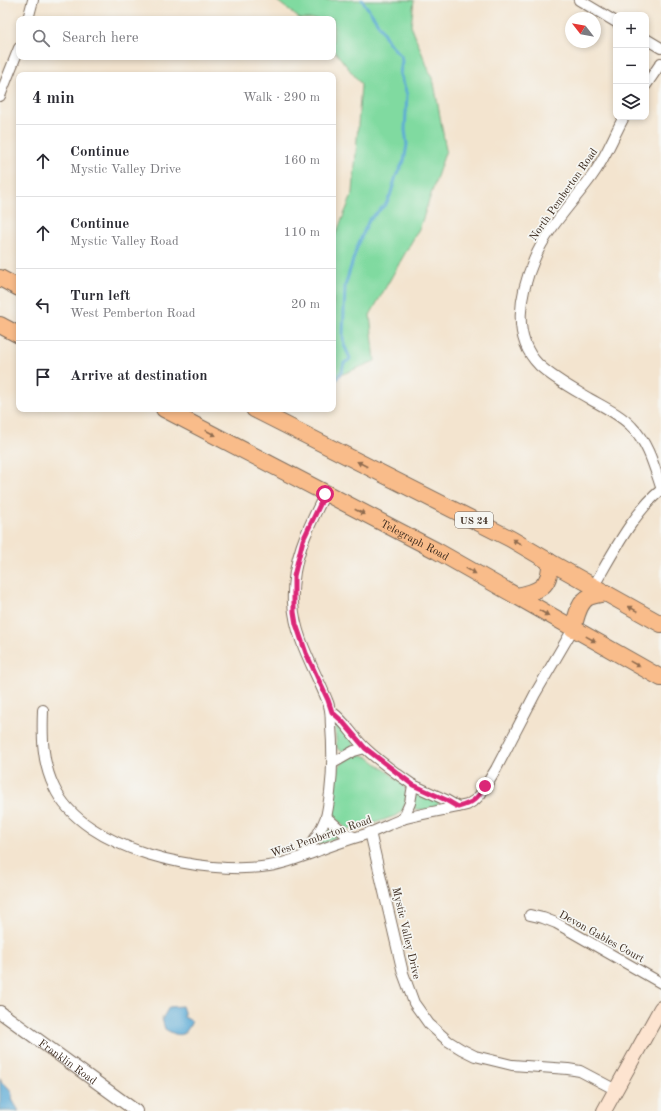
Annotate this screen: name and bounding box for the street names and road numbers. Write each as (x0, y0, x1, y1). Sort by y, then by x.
street label: North Pemberton Road (528, 146, 600, 243)
road number: US 24 (455, 512, 493, 528)
street label: Telegraph Road (378, 519, 451, 564)
street label: West Pemberton Road (269, 815, 374, 860)
street label: Mystic Valley Drive (390, 886, 421, 980)
street label: Devon Gables Court (557, 909, 646, 965)
street label: Franklin Road (36, 1038, 98, 1087)

